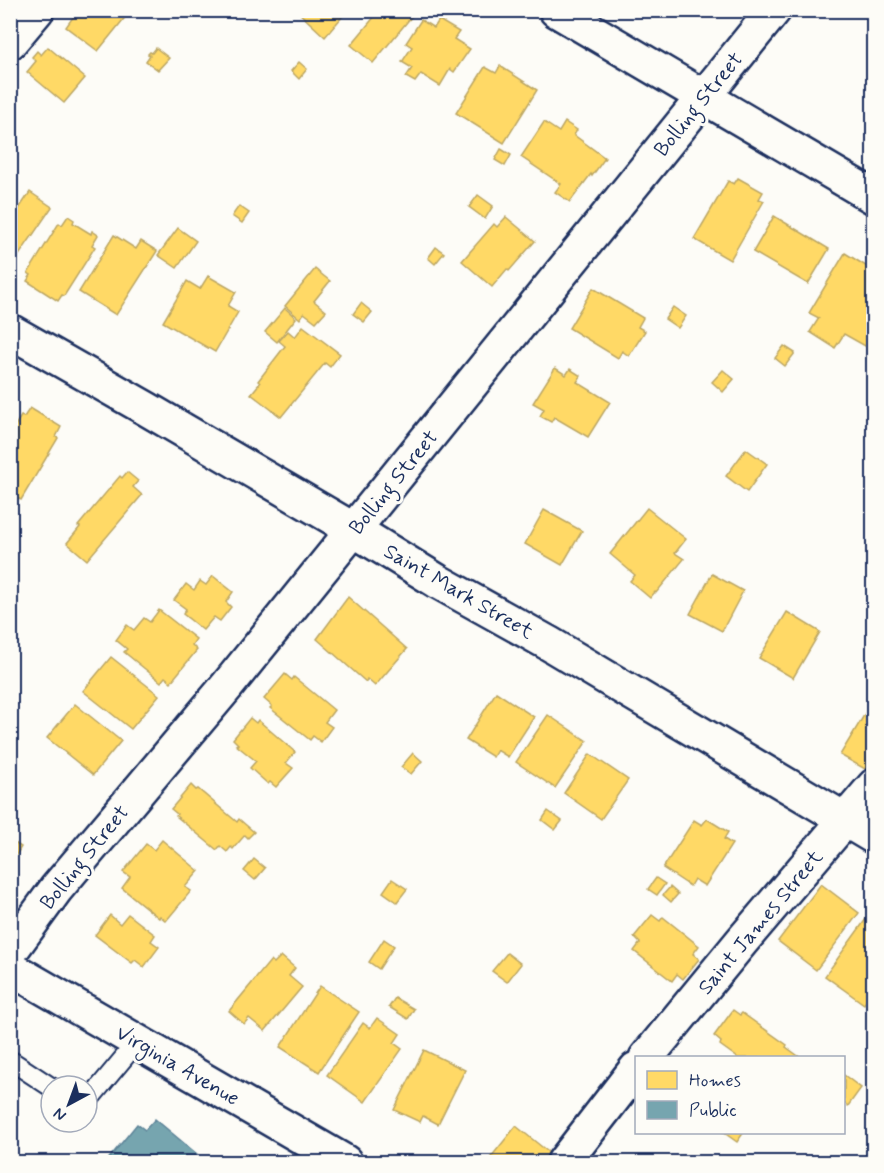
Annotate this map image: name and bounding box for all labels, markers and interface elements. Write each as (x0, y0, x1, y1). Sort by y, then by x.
street label: Bolling Street (648, 46, 751, 164)
street label: Bolling Street (343, 424, 446, 542)
street label: Saint Mark Street (378, 538, 539, 646)
street label: Bolling Street (34, 799, 137, 917)
street label: Saint James Street (692, 844, 830, 1001)
street label: Virginia Avenue (110, 1019, 244, 1113)
legend (635, 1056, 845, 1134)
text: Homes (689, 1069, 741, 1093)
north arrow (39, 1074, 99, 1134)
text: Public (689, 1099, 737, 1123)
text: N (49, 1103, 71, 1126)

